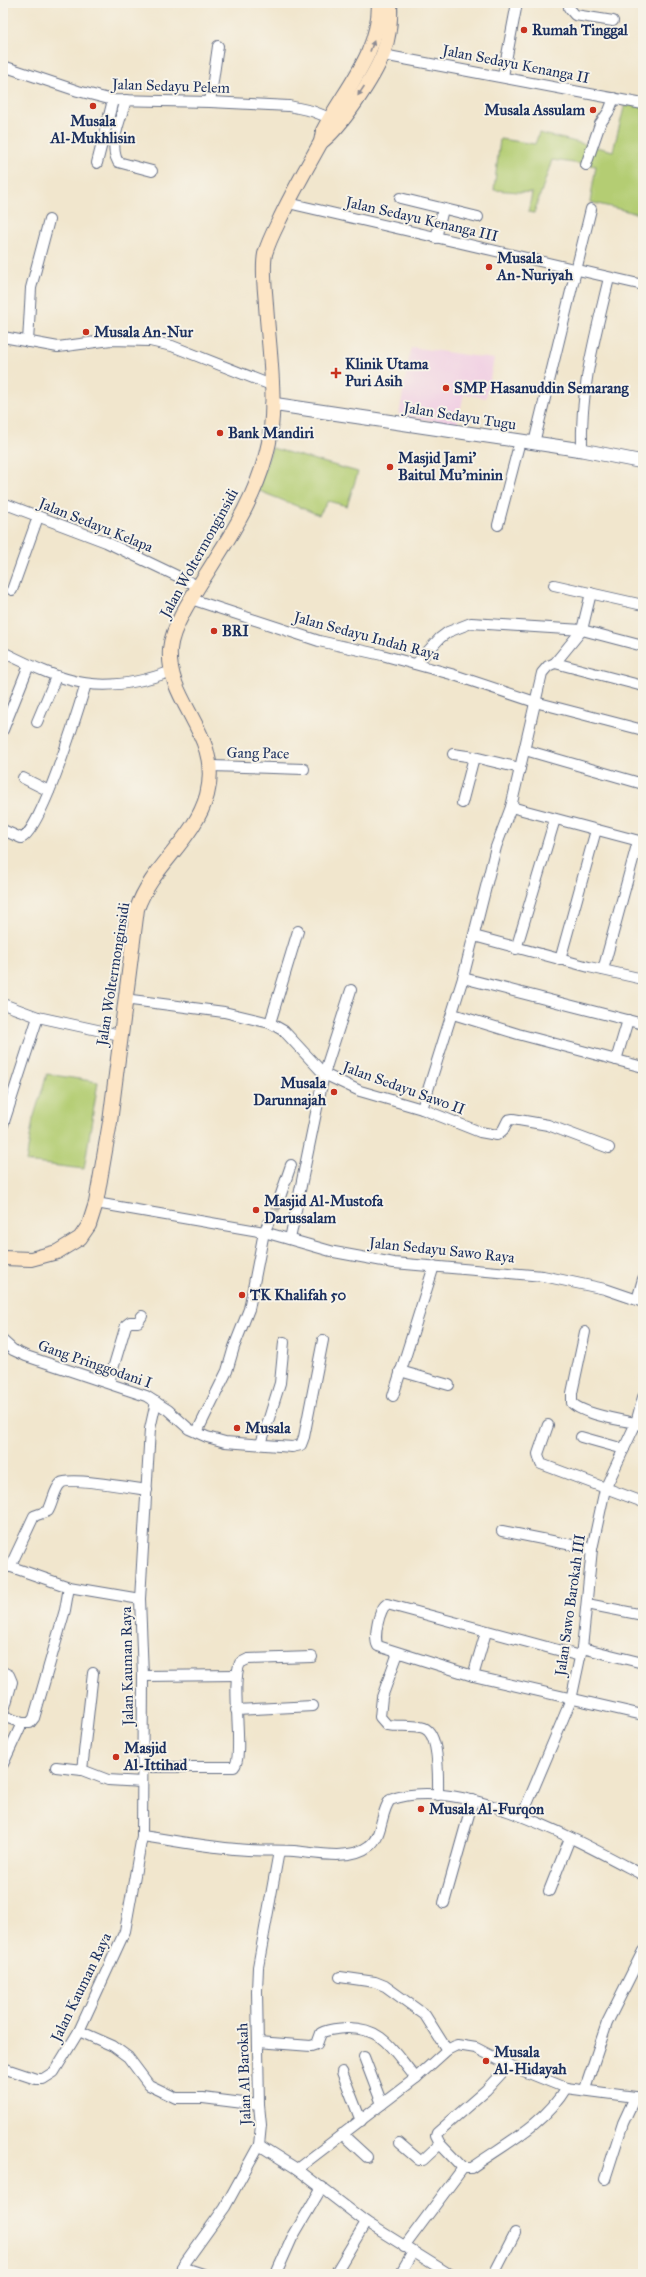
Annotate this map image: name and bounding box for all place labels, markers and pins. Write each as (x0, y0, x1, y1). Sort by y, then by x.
place label: Rumah Tinggal (532, 21, 629, 40)
marker: Rumah Tinggal (519, 25, 529, 35)
marker: Musala Al-Mukhlisin (88, 101, 98, 111)
place label: Musala Assulam (484, 101, 585, 119)
marker: Musala Assulam (588, 105, 598, 115)
place label: Musala Al-Mukhlisin (50, 112, 136, 147)
place label: Musala An-Nuriyah (496, 249, 574, 285)
marker: Musala An-Nuriyah (484, 262, 494, 272)
place label: Musala An-Nur (94, 323, 194, 341)
marker: Musala An-Nur (81, 327, 91, 337)
place label: Klinik Utama Puri Asih (345, 355, 429, 390)
marker: Klinik Utama Puri Asih (330, 367, 342, 379)
place label: SMP Hasanuddin Semarang (454, 379, 629, 398)
marker: SMP Hasanuddin Semarang (441, 383, 451, 393)
place label: Bank Mandiri (228, 424, 315, 442)
marker: Bank Mandiri (215, 428, 225, 438)
place label: Masjid Jami' Baitul Mu'minin (398, 449, 504, 484)
marker: Masjid Jami' Baitul Mu'minin (385, 462, 395, 472)
place label: BRI (222, 622, 249, 640)
marker: BRI (209, 626, 219, 636)
place label: Musala Darunnajah (253, 1074, 327, 1110)
marker: Musala Darunnajah (329, 1087, 339, 1097)
place label: Masjid Al-Mustofa Darussalam (264, 1192, 384, 1227)
marker: Masjid Al-Mustofa Darussalam (251, 1205, 261, 1215)
place label: TK Khalifah 50 (249, 1286, 347, 1304)
marker: TK Khalifah 50 (237, 1290, 247, 1300)
place label: Musala (245, 1419, 291, 1437)
marker: Musala (232, 1423, 242, 1433)
place label: Masjid Al-Ittihad (123, 1739, 188, 1774)
marker: Masjid Al-Ittihad (111, 1752, 121, 1762)
place label: Musala Al-Furqon (429, 1800, 545, 1819)
marker: Musala Al-Furqon (416, 1804, 426, 1814)
place label: Musala Al-Hidayah (493, 2043, 567, 2079)
marker: Musala Al-Hidayah (481, 2056, 491, 2066)

